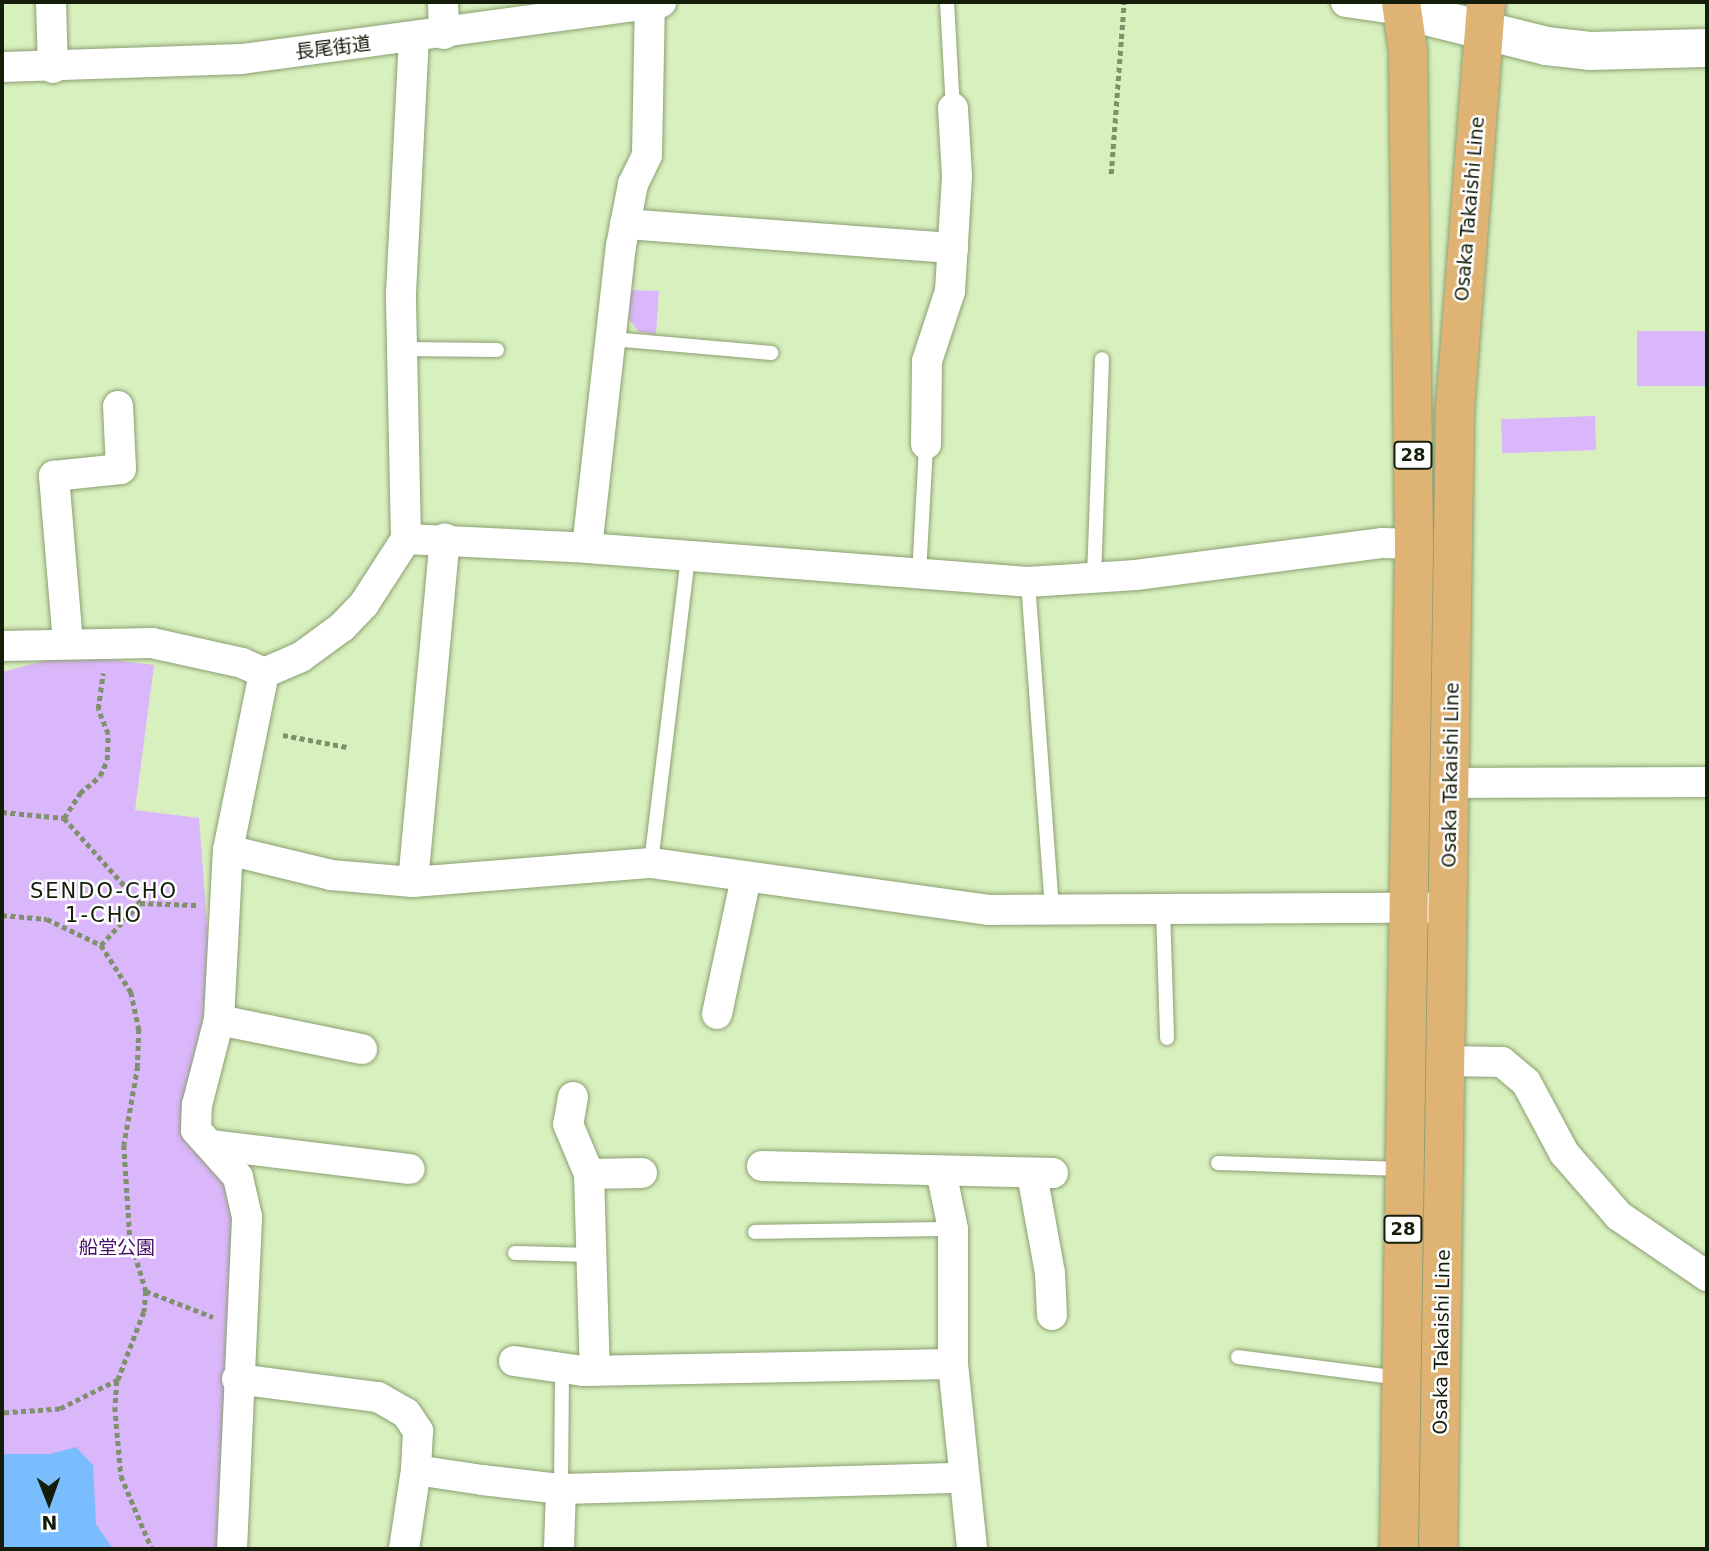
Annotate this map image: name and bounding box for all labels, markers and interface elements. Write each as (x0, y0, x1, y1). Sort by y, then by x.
street label: 長尾街道 (294, 32, 372, 64)
street label: Osaka Takaishi Line (1451, 116, 1489, 302)
road number: 28 (1392, 440, 1434, 470)
street label: Osaka Takaishi Line (1438, 682, 1464, 868)
district label: SENDO-CHO 1-CHO (31, 878, 177, 928)
road number: 28 (1382, 1214, 1424, 1244)
park label: 船堂公園 (79, 1237, 155, 1259)
street label: Osaka Takaishi Line (1429, 1249, 1455, 1435)
north arrow (14, 1467, 84, 1537)
text: N (41, 1512, 58, 1534)

